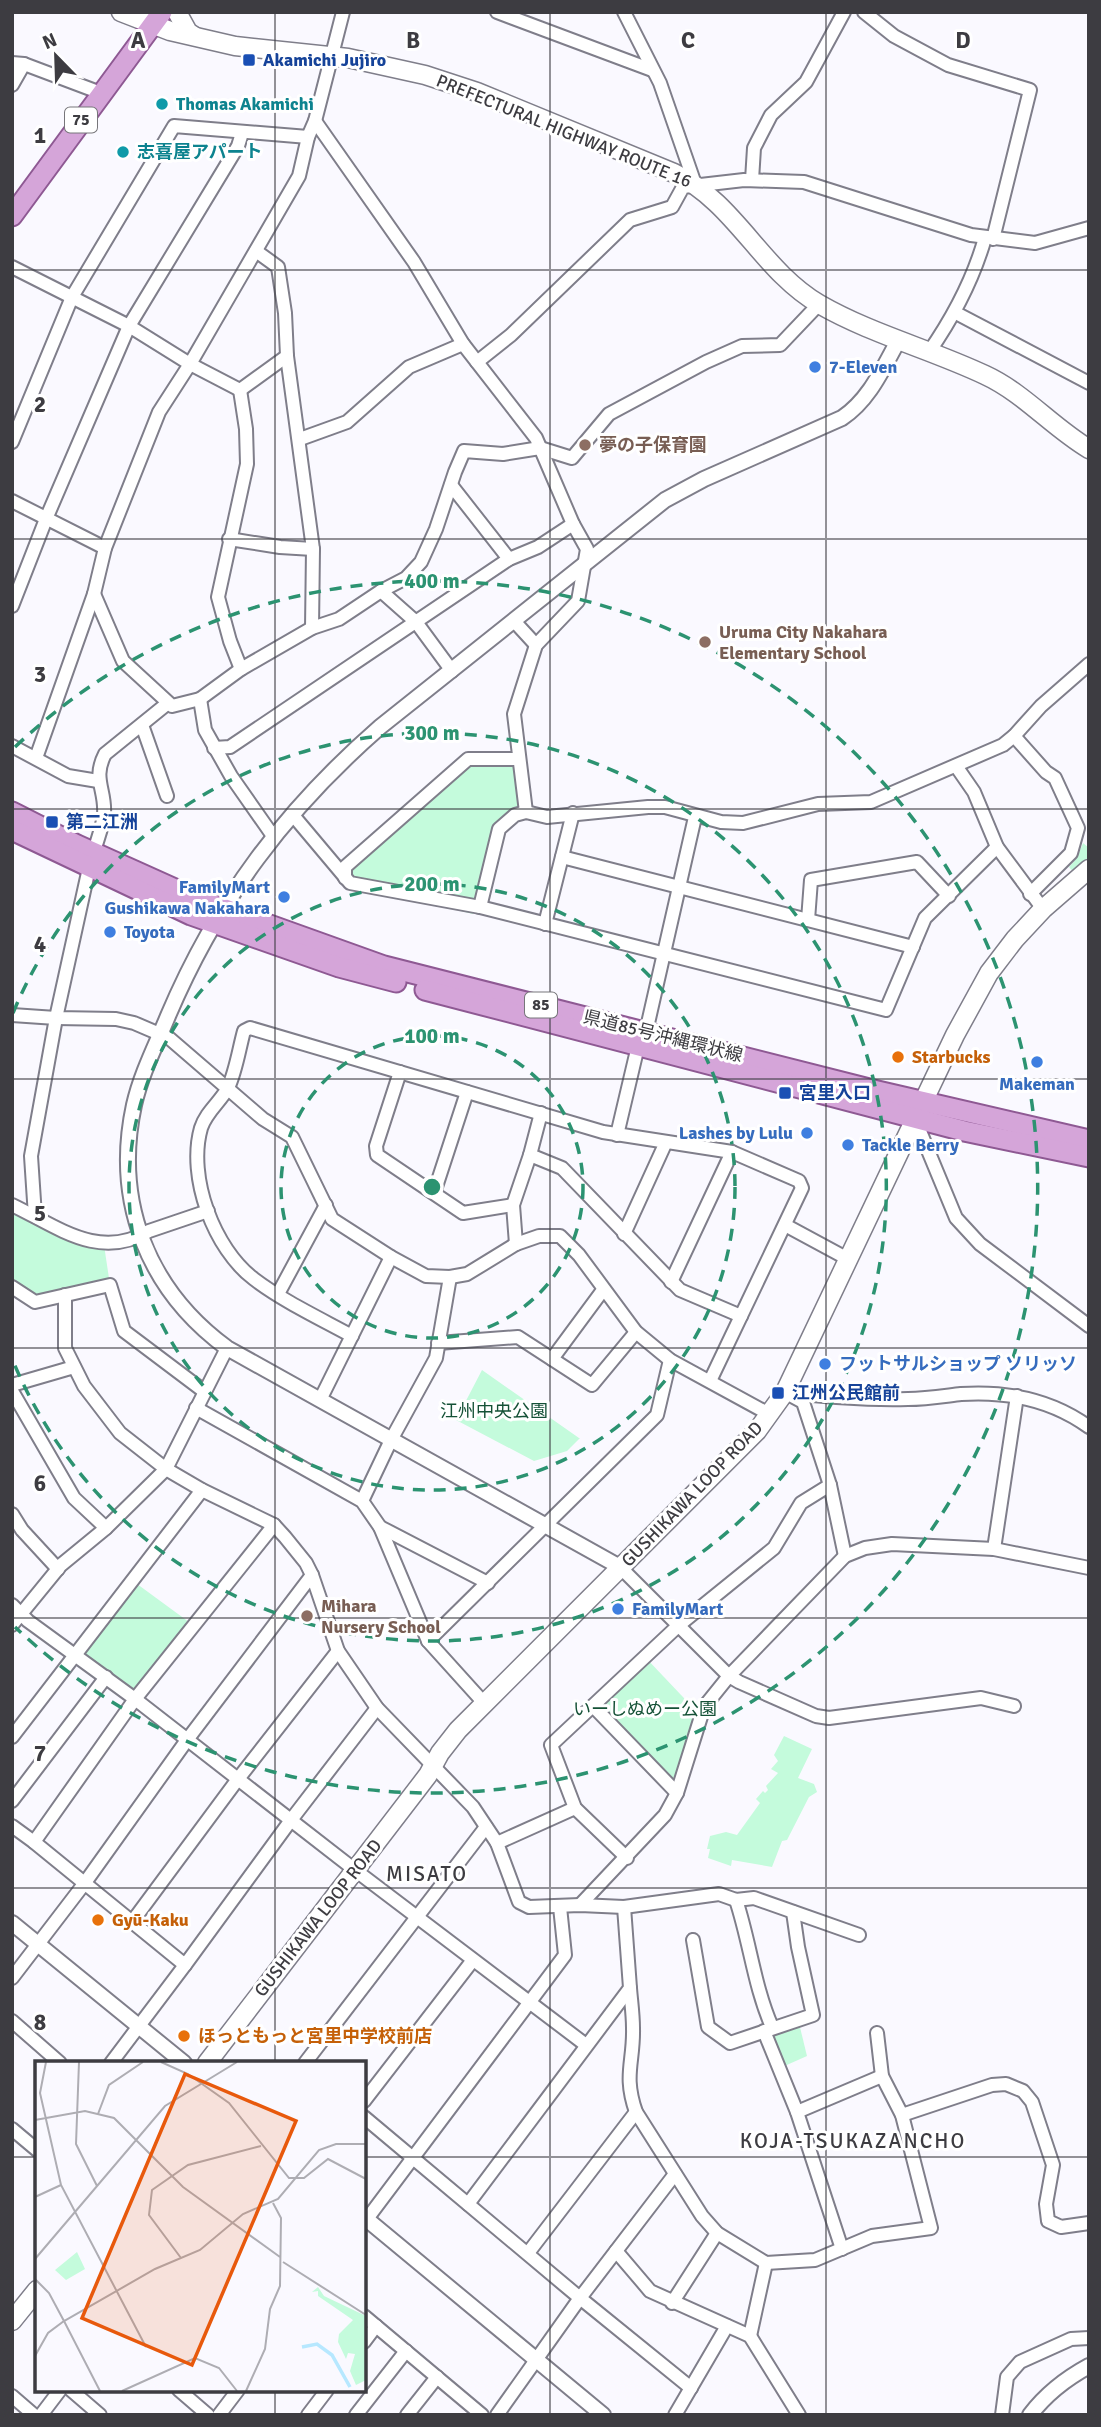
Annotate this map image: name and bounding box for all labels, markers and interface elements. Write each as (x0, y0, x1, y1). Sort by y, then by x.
north arrow (21, 21, 91, 91)
text: A (131, 26, 146, 55)
text: B (406, 26, 420, 55)
text: C (681, 26, 695, 55)
text: D (955, 26, 971, 55)
text: N (39, 28, 61, 55)
place label: Akamichi Jujiro (263, 49, 386, 71)
marker: Akamichi Jujiro (241, 52, 257, 68)
street label: PREFECTURAL HIGHWAY ROUTE 16 (433, 70, 695, 192)
place label: Thomas Akamichi (176, 93, 314, 115)
marker: Thomas Akamichi (154, 96, 170, 112)
road number: 75 (65, 108, 97, 132)
text: 1 (34, 121, 46, 150)
place label: 志喜屋アパート (137, 141, 263, 163)
marker: 志喜屋アパート (115, 144, 131, 160)
place label: 7-Eleven (829, 356, 897, 378)
marker: 7-Eleven (807, 359, 823, 375)
text: 2 (34, 390, 46, 419)
place label: 夢の子保育園 (599, 434, 707, 456)
marker: 夢の子保育園 (577, 437, 593, 453)
text: 400 m (404, 568, 460, 594)
place label: Uruma City Nakahara Elementary School (719, 621, 888, 664)
marker: Uruma City Nakahara Elementary School (697, 634, 713, 650)
text: 3 (34, 660, 46, 689)
text: 300 m (404, 720, 460, 746)
place label: 第二江洲 (66, 811, 138, 833)
marker: 第二江洲 (44, 814, 60, 830)
text: 200 m (404, 871, 460, 897)
place label: FamilyMart Gushikawa Nakahara (104, 876, 270, 919)
marker: FamilyMart Gushikawa Nakahara (276, 889, 292, 905)
place label: Toyota (124, 921, 175, 943)
marker: Toyota (102, 924, 118, 940)
text: 4 (34, 930, 46, 959)
road number: 85 (525, 993, 557, 1018)
street label: 県道85号沖縄環状線 (581, 1006, 745, 1066)
text: 100 m (404, 1023, 460, 1049)
place label: Starbucks (912, 1046, 991, 1068)
marker: Starbucks (890, 1049, 906, 1065)
marker: Makeman (1029, 1054, 1045, 1070)
place label: Makeman (999, 1073, 1075, 1095)
place label: 宮里入口 (799, 1082, 871, 1104)
marker: 宮里入口 (777, 1085, 793, 1101)
place label: Lashes by Lulu (679, 1122, 793, 1144)
marker: Lashes by Lulu (799, 1125, 815, 1141)
place label: Tackle Berry (862, 1134, 959, 1156)
marker: Tackle Berry (840, 1137, 856, 1153)
centre of rings (420, 1175, 444, 1199)
text: 5 (34, 1199, 46, 1228)
place label: フットサルショップ ソリッソ (839, 1353, 1077, 1375)
marker: フットサルショップ ソリッソ (817, 1356, 833, 1372)
place label: 江州公民館前 (792, 1382, 900, 1404)
marker: 江州公民館前 (770, 1385, 786, 1401)
park label: 江州中央公園 (440, 1400, 548, 1422)
street label: GUSHIKAWA LOOP ROAD (617, 1417, 767, 1571)
text: 6 (34, 1469, 46, 1498)
place label: Mihara Nursery School (321, 1595, 441, 1638)
place label: FamilyMart (632, 1598, 724, 1620)
marker: FamilyMart (610, 1601, 626, 1617)
marker: Mihara Nursery School (299, 1608, 315, 1624)
park label: いーしぬめー公園 (573, 1698, 717, 1720)
text: 7 (34, 1739, 46, 1768)
street label: GUSHIKAWA LOOP ROAD (250, 1835, 386, 2001)
district label: MISATO (386, 1861, 468, 1887)
place label: Gyū-Kaku (112, 1909, 189, 1931)
marker: Gyū-Kaku (90, 1912, 106, 1928)
text: 8 (34, 2008, 46, 2037)
place label: ほっともっと宮里中学校前店 (198, 2025, 432, 2047)
marker: ほっともっと宮里中学校前店 (176, 2028, 192, 2044)
inset map (35, 2061, 366, 2392)
district label: KOJA-TSUKAZANCHO (740, 2128, 966, 2154)

